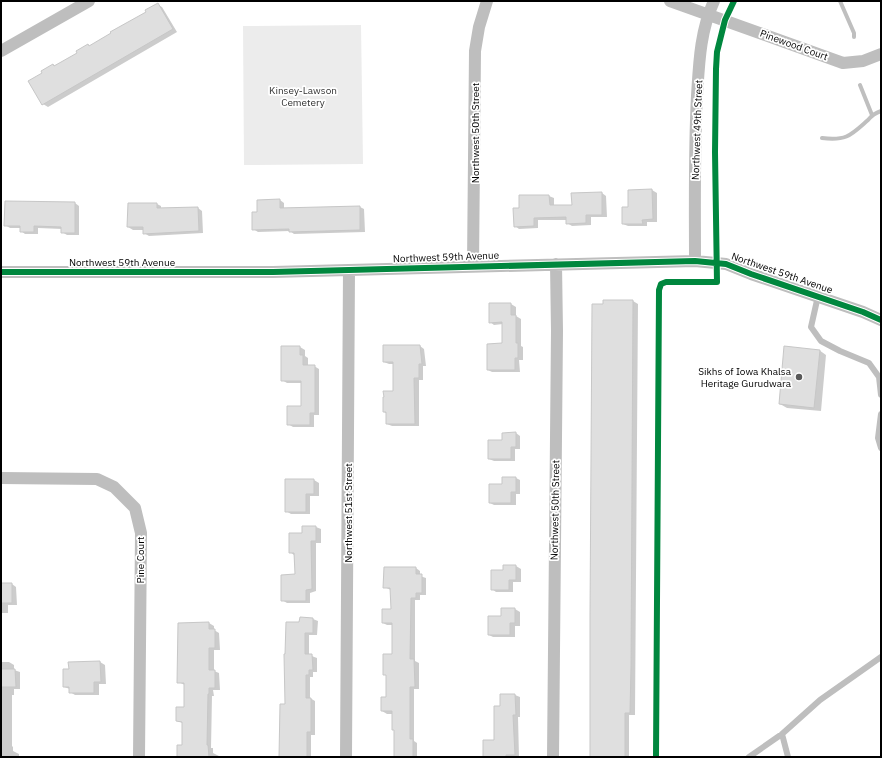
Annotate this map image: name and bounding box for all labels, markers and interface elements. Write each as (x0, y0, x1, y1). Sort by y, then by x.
street label: Pinewood Court (758, 27, 830, 63)
street label: Northwest 49th Street (689, 79, 705, 180)
street label: Northwest 50th Street (469, 82, 482, 183)
park label: Kinsey-Lawson Cemetery (269, 84, 337, 109)
street label: Northwest 59th Avenue (393, 249, 500, 265)
street label: Northwest 59th Avenue (730, 250, 835, 297)
street label: Northwest 59th Avenue (69, 256, 176, 269)
place label: Sikhs of Iowa Khalsa Heritage Gurudwara (698, 365, 792, 390)
marker: Sikhs of Iowa Khalsa Heritage Gurudwara (794, 372, 804, 382)
street label: Northwest 50th Street (548, 459, 562, 560)
street label: Northwest 51st Street (342, 463, 355, 563)
street label: Pine Court (134, 536, 147, 583)

